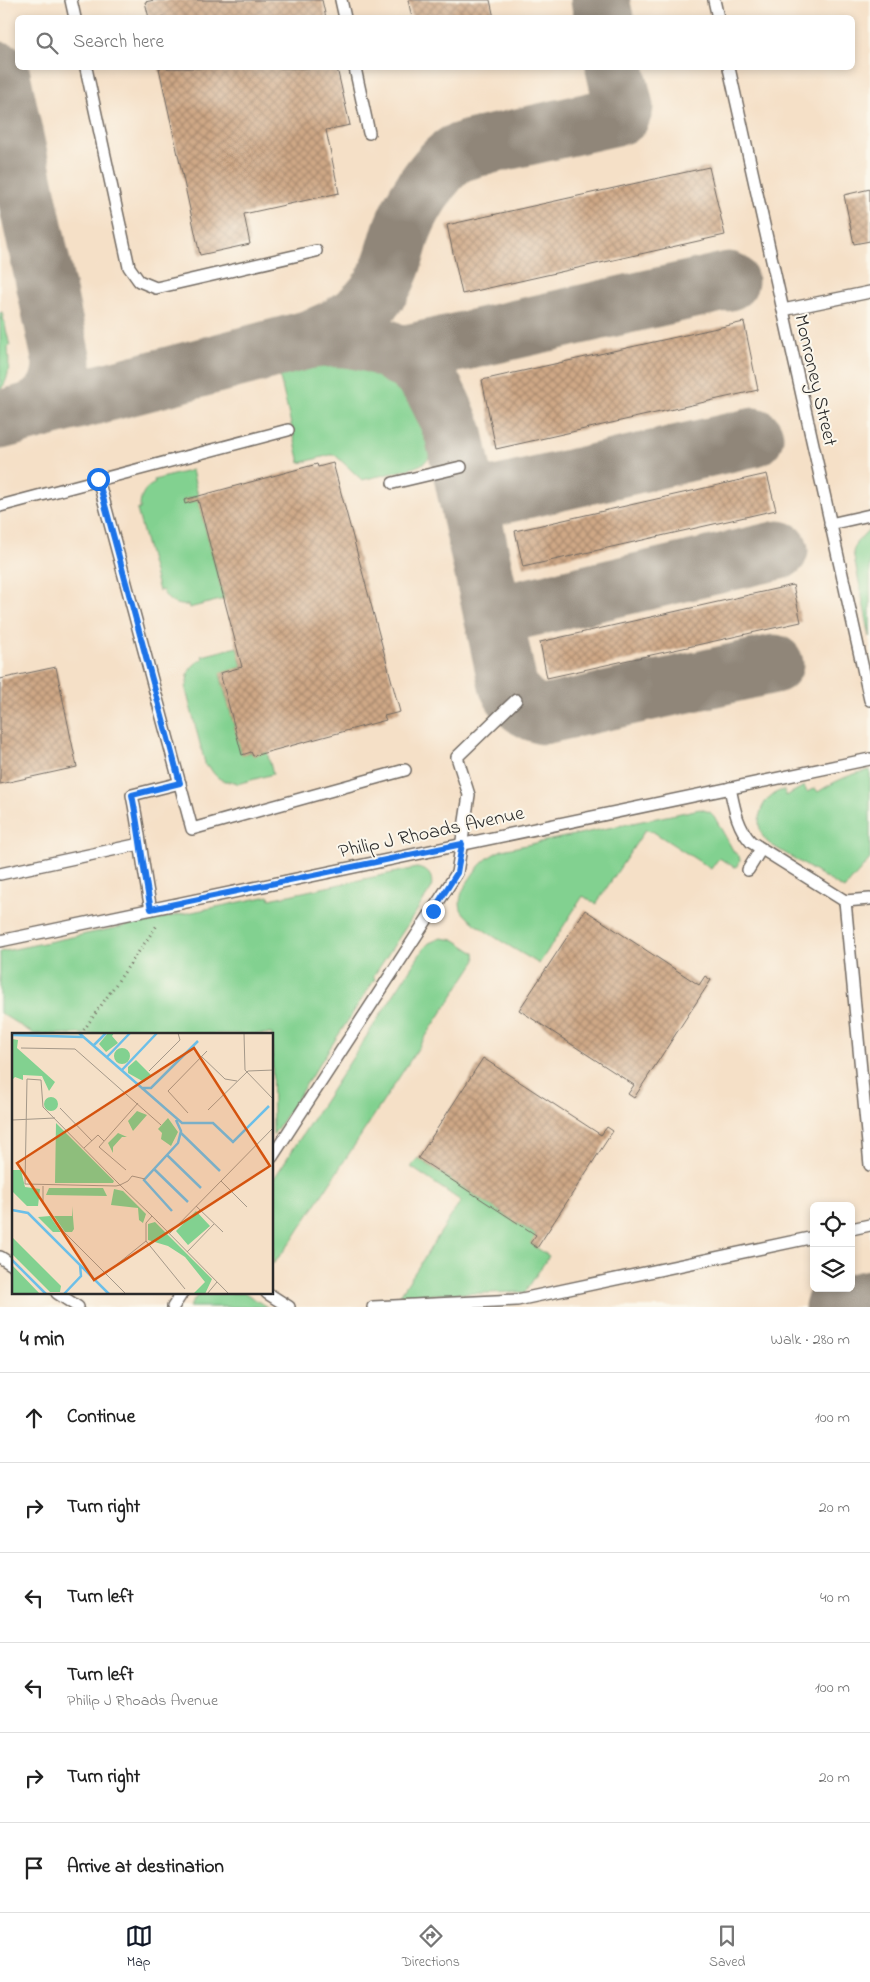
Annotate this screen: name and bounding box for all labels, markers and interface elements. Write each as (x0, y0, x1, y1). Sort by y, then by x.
search box (15, 15, 855, 70)
icon: search (33, 29, 61, 57)
text: Search here (73, 29, 164, 56)
street label: Monroney Street (785, 312, 844, 450)
route start (87, 468, 110, 491)
street label: Philip J Rhoads Avenue (336, 800, 527, 867)
route end (422, 900, 445, 923)
inset map (12, 1033, 274, 1294)
map controls (810, 1202, 855, 1292)
button: locate (810, 1202, 855, 1247)
button: layers (810, 1247, 855, 1292)
text: 4 min (20, 1325, 64, 1355)
text: Walk · 280 m (771, 1328, 850, 1352)
icon: ahead (20, 1404, 48, 1432)
text: Continue (67, 1404, 135, 1431)
text: 100 m (815, 1406, 850, 1430)
icon: right (20, 1494, 48, 1522)
text: Turn right (67, 1494, 140, 1521)
text: 20 m (819, 1496, 850, 1520)
icon: left (20, 1584, 48, 1612)
text: Turn left (67, 1584, 134, 1611)
text: 40 m (820, 1586, 850, 1610)
text: Turn left (67, 1662, 134, 1689)
icon: left (20, 1674, 48, 1702)
text: 100 m (815, 1676, 850, 1700)
text: Philip J Rhoads Avenue (67, 1689, 218, 1713)
icon: right (20, 1764, 48, 1792)
text: Turn right (67, 1764, 140, 1791)
text: 20 m (819, 1766, 850, 1790)
icon: arrive (20, 1854, 48, 1882)
text: Arrive at destination (67, 1854, 224, 1881)
tab: Map (125, 1922, 153, 1973)
tab: Directions (402, 1922, 460, 1973)
tab: Saved (709, 1922, 745, 1973)

